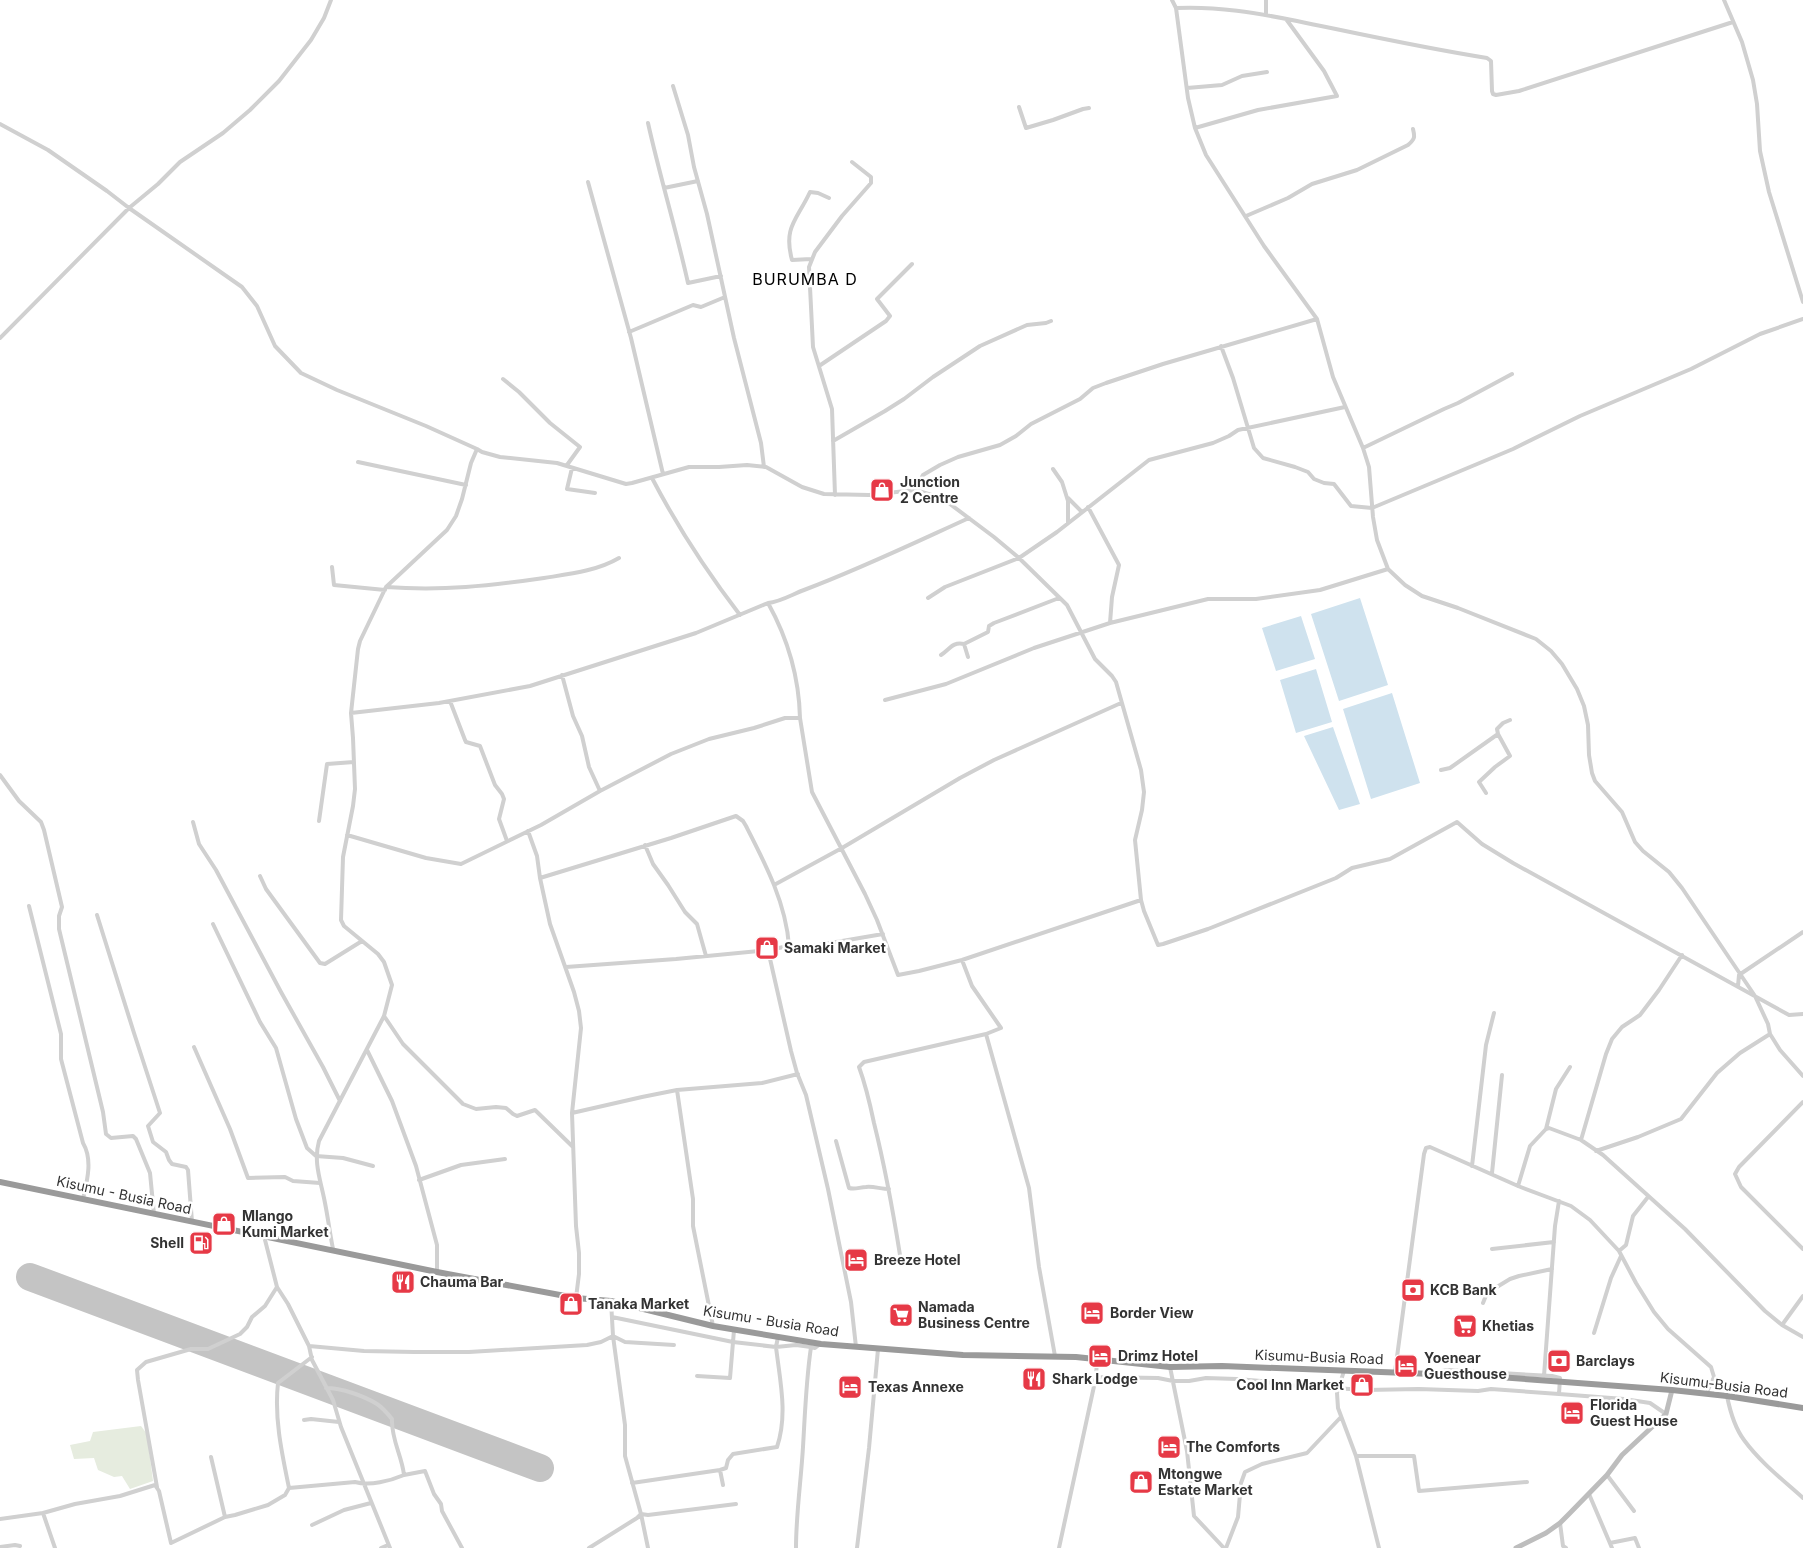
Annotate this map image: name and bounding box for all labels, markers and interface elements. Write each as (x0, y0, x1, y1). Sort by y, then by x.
district label: BURUMBA D (752, 269, 858, 289)
place label: Junction 2 Centre (900, 473, 960, 506)
shop icon: Junction 2 Centre (869, 477, 895, 503)
shop icon: Samaki Market (754, 935, 780, 961)
place label: Samaki Market (784, 939, 886, 956)
street label: Kisumu - Busia Road (55, 1172, 193, 1217)
place label: Mlango Kumi Market (242, 1207, 329, 1240)
shop icon: Mlango Kumi Market (211, 1211, 237, 1237)
fuel station icon: Shell (188, 1230, 214, 1256)
place label: Shell (150, 1234, 184, 1251)
hotel icon: Breeze Hotel (843, 1247, 869, 1273)
place label: Breeze Hotel (874, 1251, 961, 1268)
restaurant icon: Chauma Bar (390, 1269, 416, 1295)
place label: Chauma Bar (420, 1273, 504, 1290)
bank icon: KCB Bank (1400, 1277, 1426, 1303)
place label: KCB Bank (1430, 1281, 1498, 1298)
shop icon: Tanaka Market (558, 1291, 584, 1317)
place label: Tanaka Market (588, 1295, 689, 1312)
place label: Namada Business Centre (918, 1298, 1030, 1331)
hotel icon: Border View (1079, 1300, 1105, 1326)
street label: Kisumu - Busia Road (702, 1301, 840, 1340)
supermarket icon: Namada Business Centre (888, 1302, 914, 1328)
place label: Border View (1110, 1304, 1194, 1321)
supermarket icon: Khetias (1452, 1313, 1478, 1339)
place label: Khetias (1482, 1317, 1534, 1334)
hotel icon: Drimz Hotel (1087, 1343, 1113, 1369)
street label: Kisumu-Busia Road (1254, 1346, 1384, 1367)
place label: Drimz Hotel (1118, 1347, 1198, 1364)
bank icon: Barclays (1546, 1348, 1572, 1374)
place label: Yoenear Guesthouse (1424, 1349, 1507, 1382)
place label: Barclays (1576, 1352, 1635, 1369)
hotel icon: Yoenear Guesthouse (1393, 1353, 1419, 1379)
restaurant icon: Shark Lodge (1021, 1366, 1047, 1392)
street label: Kisumu-Busia Road (1659, 1368, 1789, 1401)
place label: Shark Lodge (1052, 1370, 1138, 1387)
shop icon: Cool Inn Market (1349, 1372, 1375, 1398)
hotel icon: Texas Annexe (837, 1374, 863, 1400)
place label: Cool Inn Market (1236, 1376, 1344, 1393)
place label: Texas Annexe (868, 1378, 964, 1395)
place label: Florida Guest House (1590, 1396, 1678, 1429)
hotel icon: Florida Guest House (1559, 1400, 1585, 1426)
hotel icon: The Comforts (1156, 1434, 1182, 1460)
place label: The Comforts (1186, 1438, 1280, 1455)
place label: Mtongwe Estate Market (1158, 1465, 1253, 1498)
shop icon: Mtongwe Estate Market (1128, 1469, 1154, 1495)

